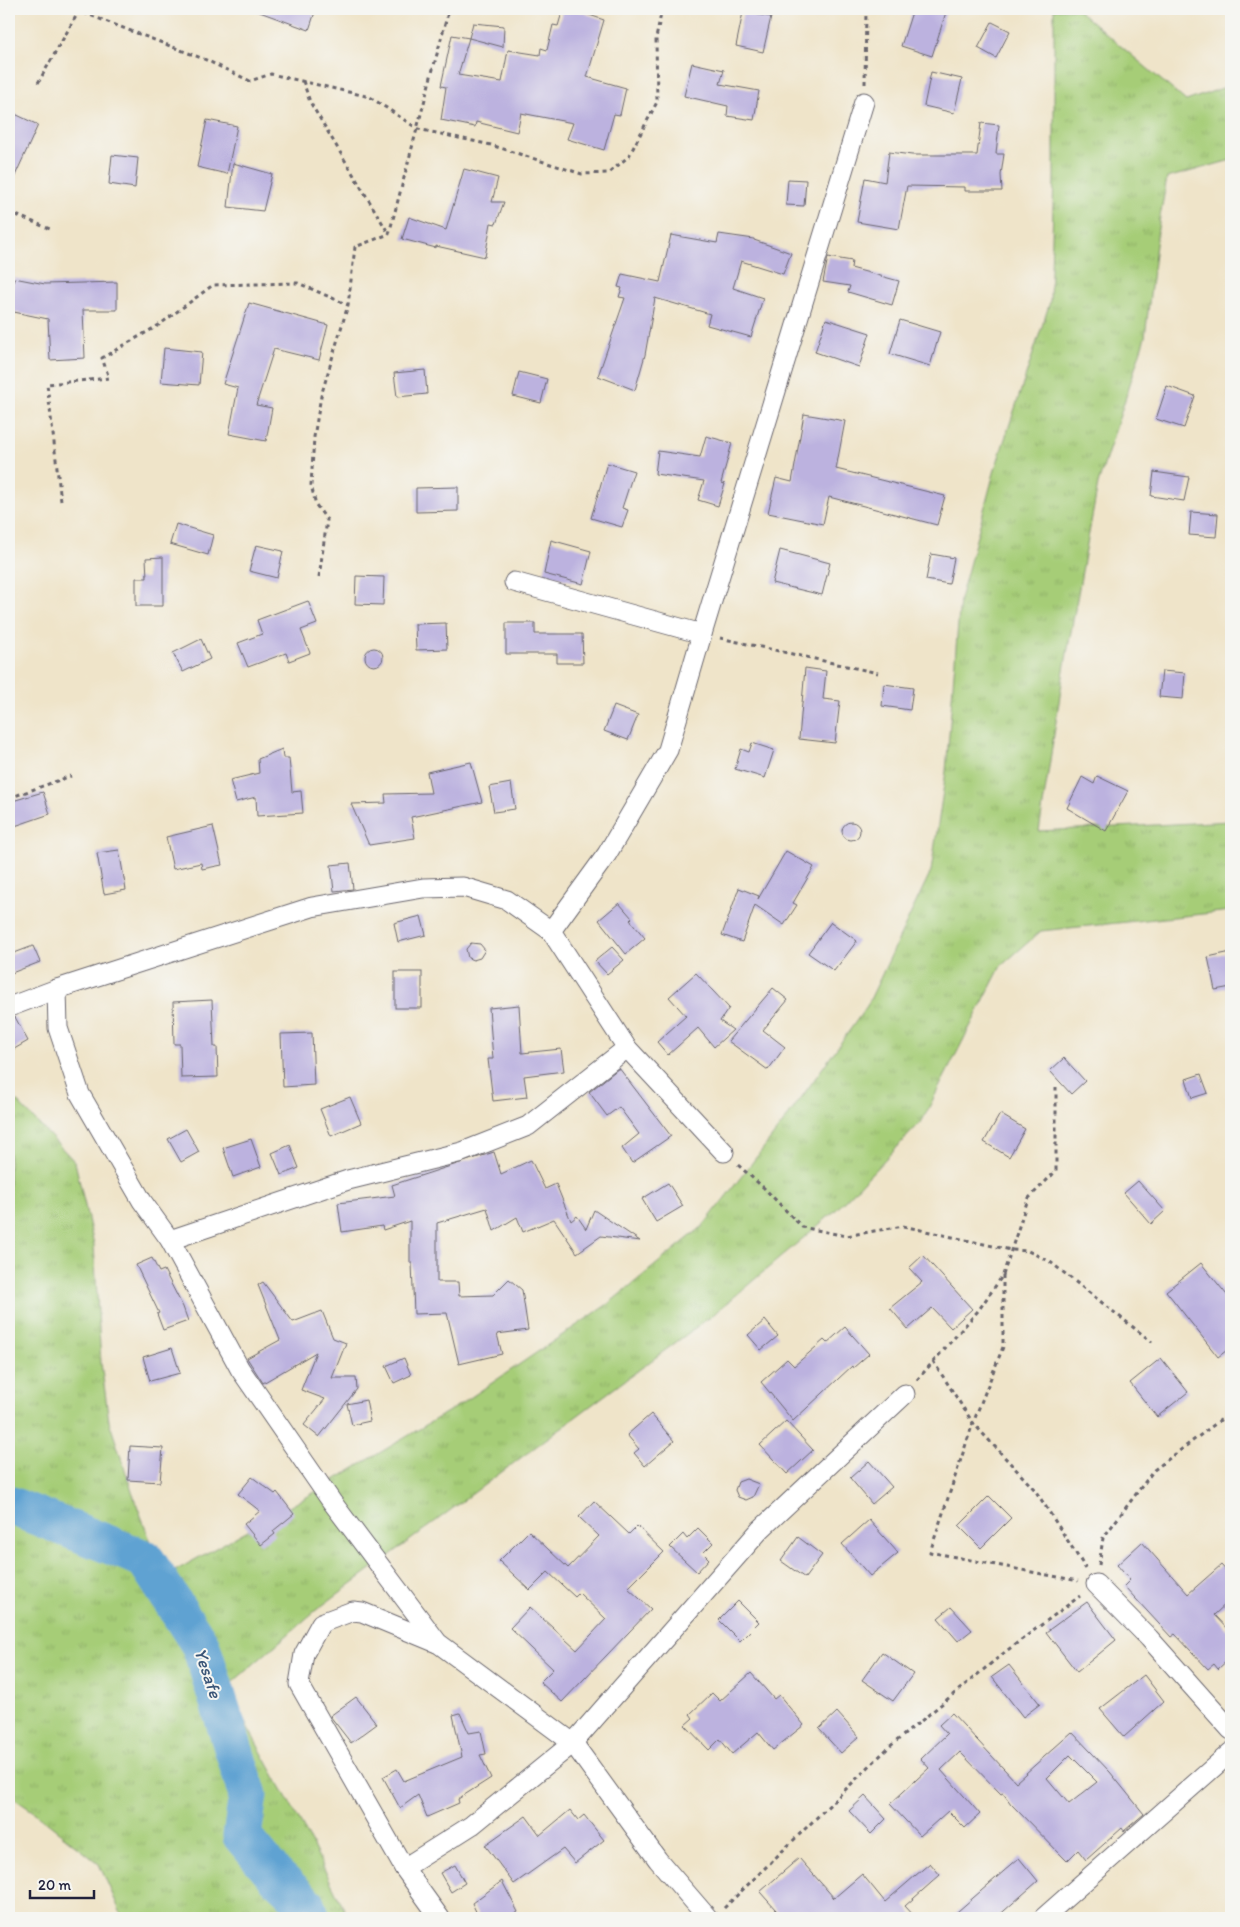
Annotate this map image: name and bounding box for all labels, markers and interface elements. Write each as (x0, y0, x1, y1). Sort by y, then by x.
water label: Yesafe (189, 1645, 227, 1702)
scale bar (30, 1867, 94, 1899)
text: 20 m (38, 1876, 72, 1894)

